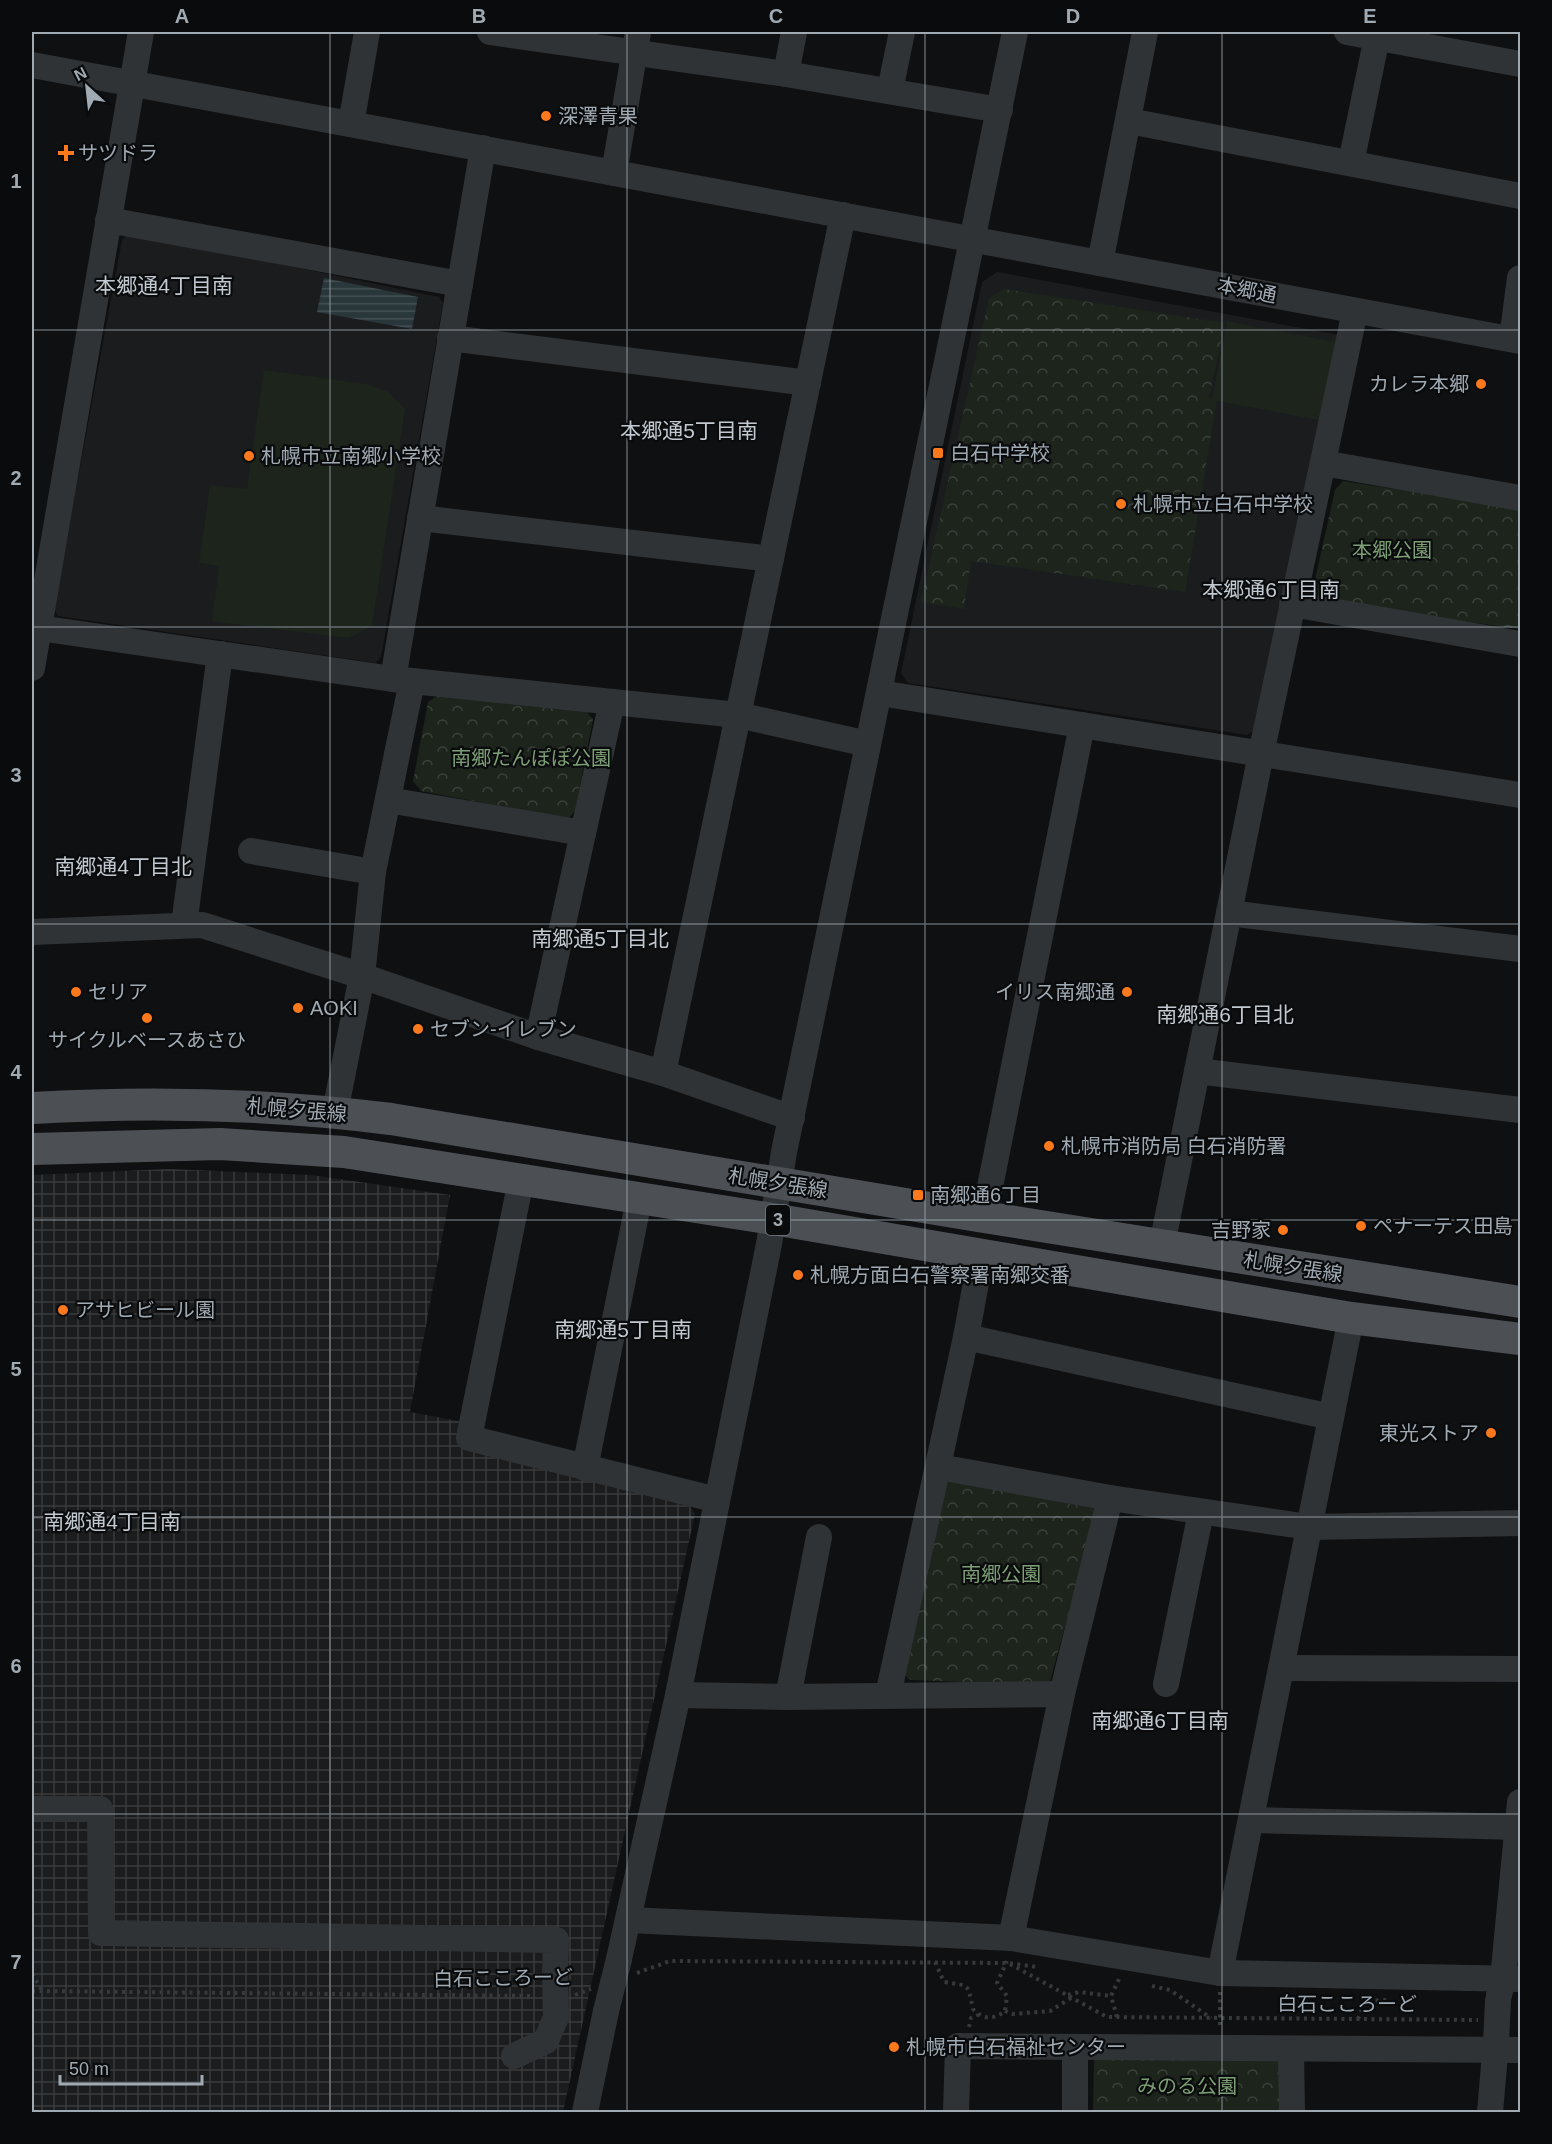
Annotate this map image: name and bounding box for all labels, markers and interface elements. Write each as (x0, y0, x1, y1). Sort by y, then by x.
text: A (175, 5, 189, 27)
text: B (472, 5, 486, 27)
text: C (769, 5, 783, 27)
text: D (1066, 5, 1080, 27)
text: E (1363, 5, 1377, 27)
north arrow (57, 57, 117, 117)
text: N (71, 64, 89, 84)
place label: 深澤青果 (558, 105, 638, 127)
marker: 深澤青果 (539, 109, 553, 123)
place label: サツドラ (78, 142, 158, 164)
marker: サツドラ (59, 146, 73, 160)
text: 1 (10, 170, 22, 192)
street label: 本郷通 (1215, 273, 1279, 307)
district label: 本郷通4丁目南 (95, 274, 233, 297)
place label: カレラ本郷 (1369, 373, 1469, 395)
marker: カレラ本郷 (1474, 377, 1488, 391)
district label: 本郷通5丁目南 (620, 419, 758, 442)
place label: 白石中学校 (950, 442, 1050, 464)
place label: 札幌市立南郷小学校 (261, 445, 441, 467)
marker: 白石中学校 (931, 446, 945, 460)
marker: 札幌市立南郷小学校 (242, 449, 256, 463)
text: 2 (10, 467, 22, 489)
place label: 札幌市立白石中学校 (1133, 493, 1313, 515)
marker: 札幌市立白石中学校 (1114, 497, 1128, 511)
park label: 本郷公園 (1352, 539, 1432, 561)
district label: 本郷通6丁目南 (1202, 578, 1340, 601)
park label: 南郷たんぽぽ公園 (451, 747, 611, 769)
text: 3 (10, 764, 22, 786)
district label: 南郷通4丁目北 (54, 855, 192, 878)
district label: 南郷通5丁目北 (531, 927, 669, 950)
place label: セリア (88, 981, 148, 1003)
place label: イリス南郷通 (995, 981, 1115, 1003)
marker: セリア (69, 985, 83, 999)
marker: イリス南郷通 (1120, 985, 1134, 999)
place label: AOKI (310, 997, 358, 1019)
marker: AOKI (291, 1001, 305, 1015)
district label: 南郷通6丁目北 (1156, 1003, 1294, 1026)
marker: サイクルベースあさひ (140, 1011, 154, 1025)
place label: セブン-イレブン (430, 1018, 577, 1040)
marker: セブン-イレブン (411, 1022, 425, 1036)
place label: サイクルベースあさひ (48, 1029, 246, 1051)
text: 4 (10, 1061, 22, 1083)
street label: 札幌夕張線 (246, 1095, 348, 1125)
place label: 札幌市消防局 白石消防署 (1061, 1135, 1287, 1157)
marker: 札幌市消防局 白石消防署 (1042, 1139, 1056, 1153)
street label: 札幌夕張線 (727, 1164, 829, 1202)
place label: 南郷通6丁目 (930, 1184, 1041, 1206)
marker: 南郷通6丁目 (911, 1188, 925, 1202)
road number: 3 (766, 1205, 790, 1235)
place label: ペナーテス田島 (1373, 1215, 1513, 1237)
place label: 吉野家 (1211, 1219, 1271, 1241)
marker: ペナーテス田島 (1354, 1219, 1368, 1233)
marker: 吉野家 (1276, 1223, 1290, 1237)
street label: 札幌夕張線 (1242, 1248, 1344, 1286)
place label: 札幌方面白石警察署南郷交番 (810, 1264, 1070, 1286)
marker: 札幌方面白石警察署南郷交番 (791, 1268, 805, 1282)
place label: アサヒビール園 (75, 1299, 215, 1321)
marker: アサヒビール園 (56, 1303, 70, 1317)
district label: 南郷通5丁目南 (554, 1318, 692, 1341)
text: 5 (10, 1358, 22, 1380)
place label: 東光ストア (1379, 1422, 1479, 1444)
marker: 東光ストア (1484, 1426, 1498, 1440)
district label: 南郷通4丁目南 (43, 1510, 181, 1533)
park label: 南郷公園 (961, 1563, 1041, 1585)
text: 6 (10, 1655, 22, 1677)
district label: 南郷通6丁目南 (1091, 1709, 1229, 1732)
text: 7 (10, 1951, 22, 1973)
street label: 白石こころーど (433, 1966, 573, 1990)
street label: 白石こころーど (1277, 1993, 1417, 2015)
place label: 札幌市白石福祉センター (906, 2036, 1126, 2058)
marker: 札幌市白石福祉センター (887, 2040, 901, 2054)
scale bar (60, 2048, 202, 2086)
text: 50 m (69, 2059, 109, 2079)
park label: みのる公園 (1137, 2075, 1237, 2097)

